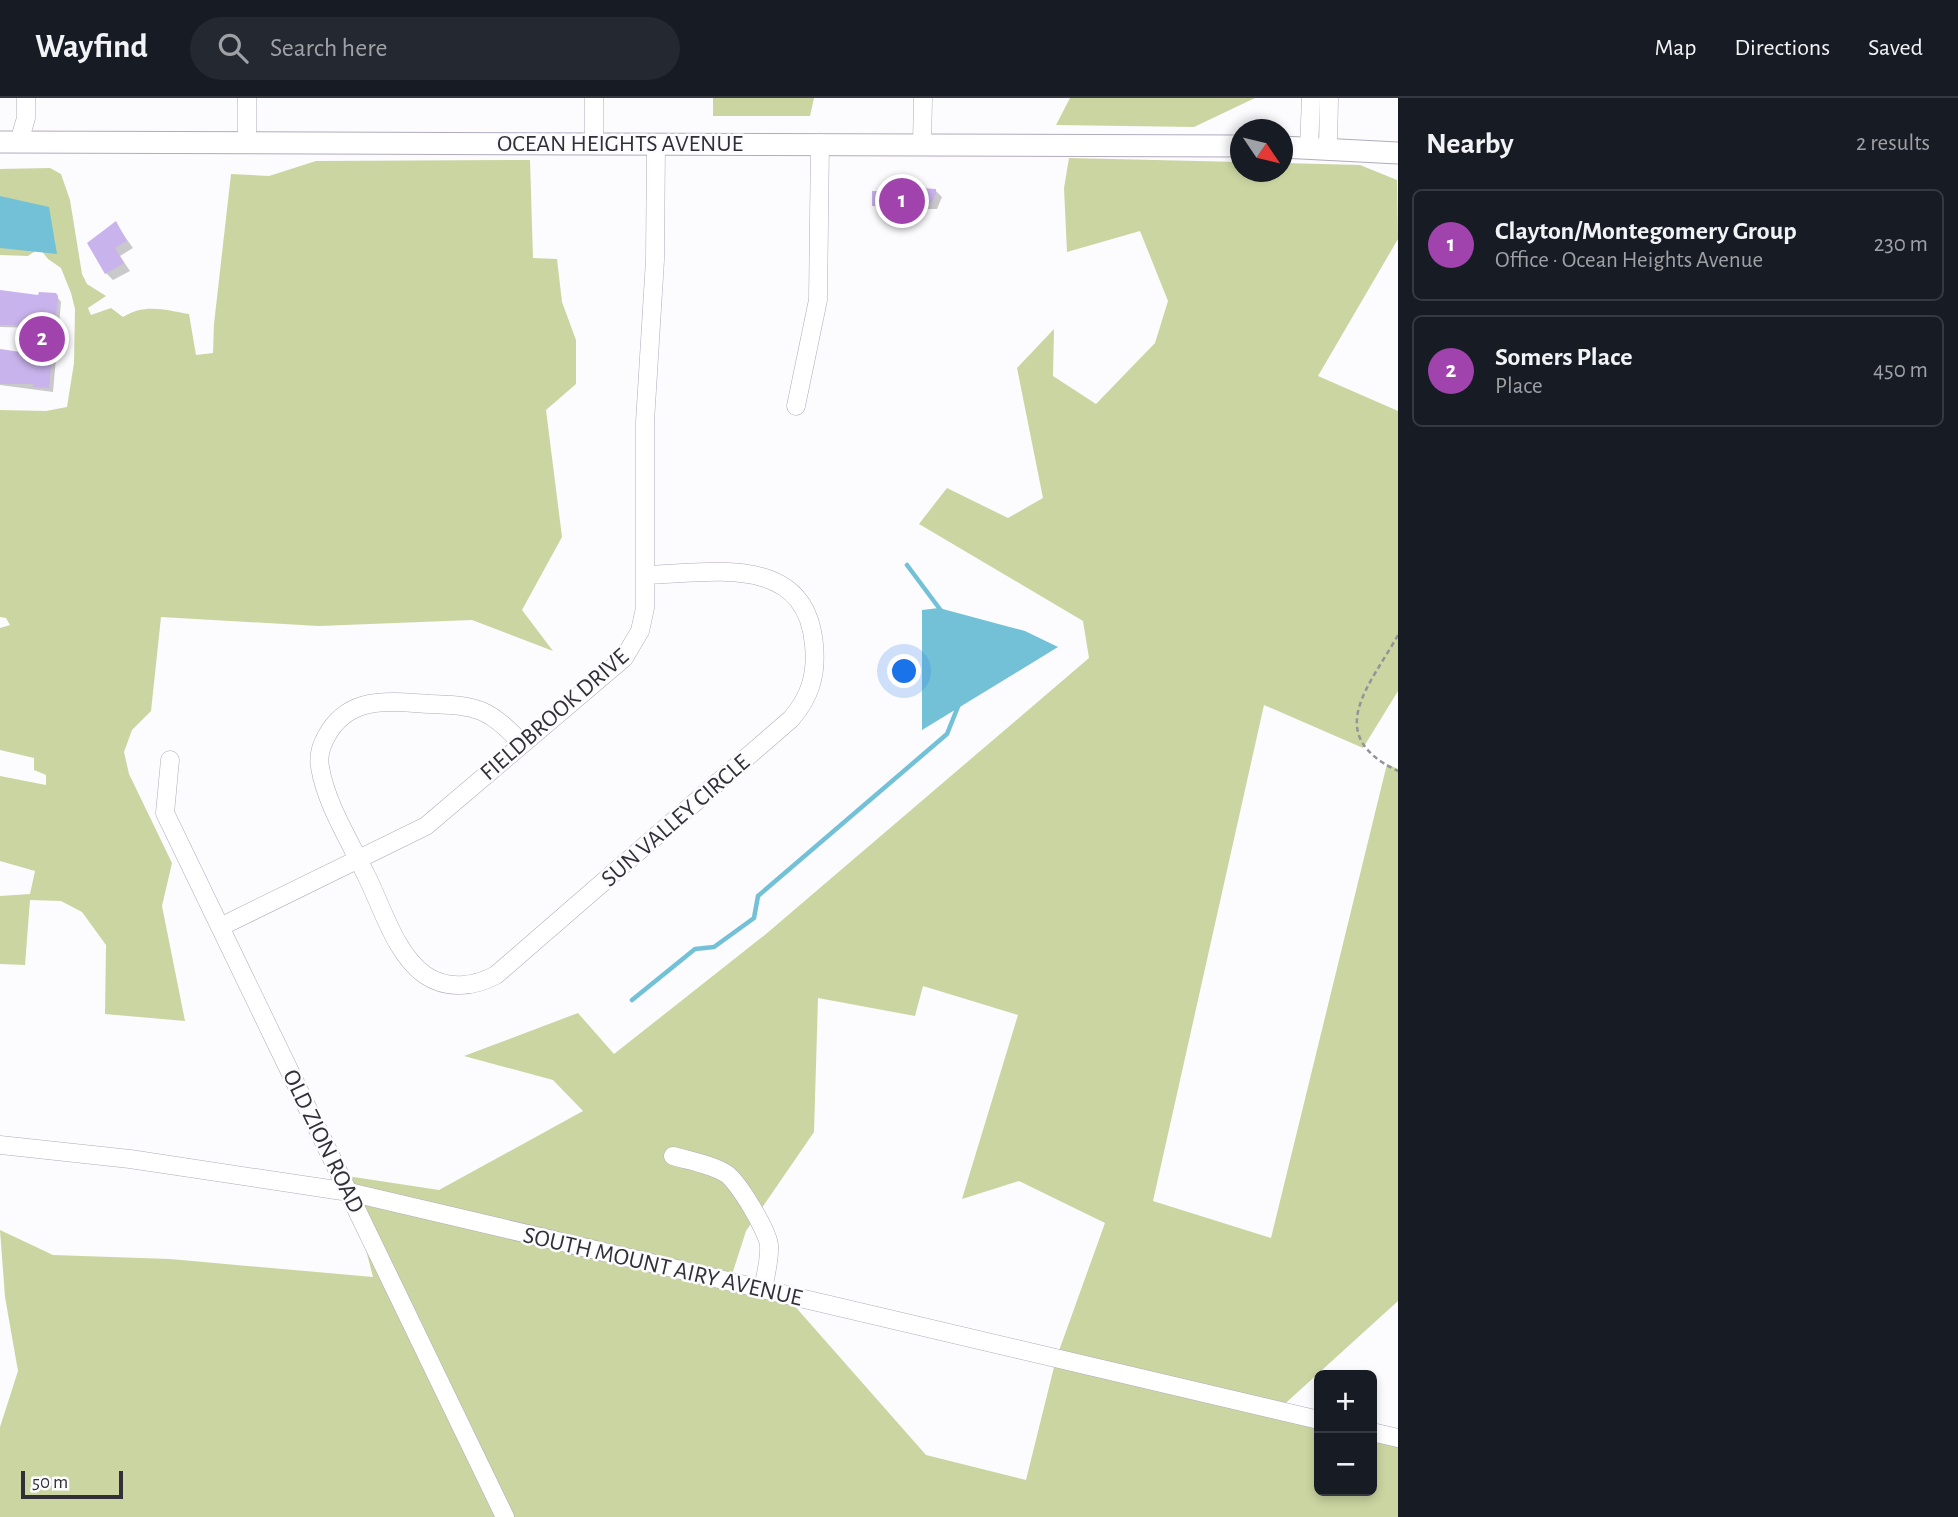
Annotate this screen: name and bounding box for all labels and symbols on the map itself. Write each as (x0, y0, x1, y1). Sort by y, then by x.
north arrow (1230, 119, 1293, 182)
street label: OCEAN HEIGHTS AVENUE (497, 132, 743, 156)
pin: 1 (879, 175, 925, 227)
pin: 2 (19, 313, 65, 365)
street label: FIELDBROOK DRIVE (476, 644, 634, 785)
your location (887, 654, 921, 688)
street label: SUN VALLEY CIRCLE (597, 750, 755, 891)
street label: OLD ZION ROAD (278, 1066, 368, 1217)
street label: SOUTH MOUNT AIRY AVENUE (521, 1223, 805, 1311)
scale bar (21, 1468, 122, 1500)

